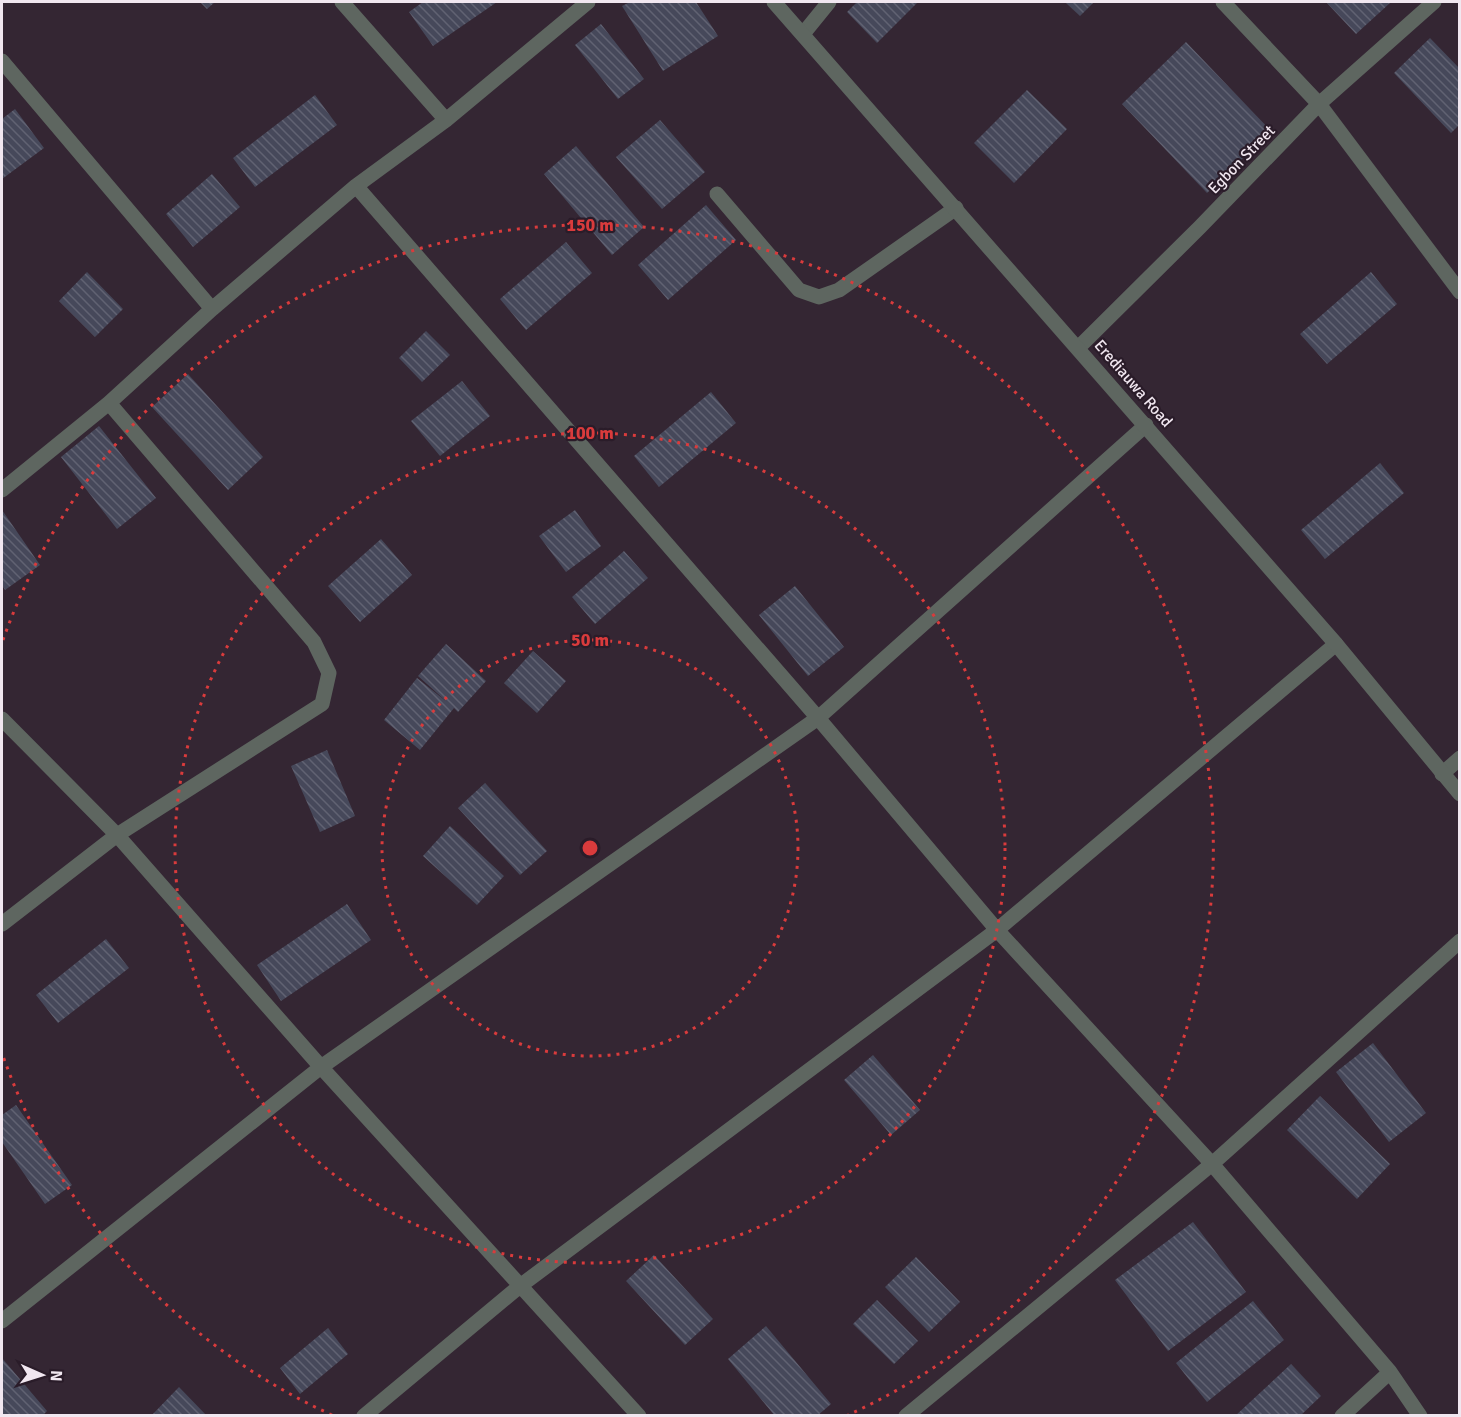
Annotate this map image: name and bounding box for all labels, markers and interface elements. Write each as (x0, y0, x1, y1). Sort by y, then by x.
street label: Egbon Street (1204, 121, 1280, 198)
text: 150 m (566, 214, 614, 236)
street label: Erediauwa Road (1090, 336, 1177, 432)
text: 100 m (566, 422, 614, 444)
text: 50 m (571, 629, 609, 651)
centre of rings (580, 838, 600, 858)
north arrow (12, 1345, 72, 1405)
text: N (46, 1370, 66, 1382)

